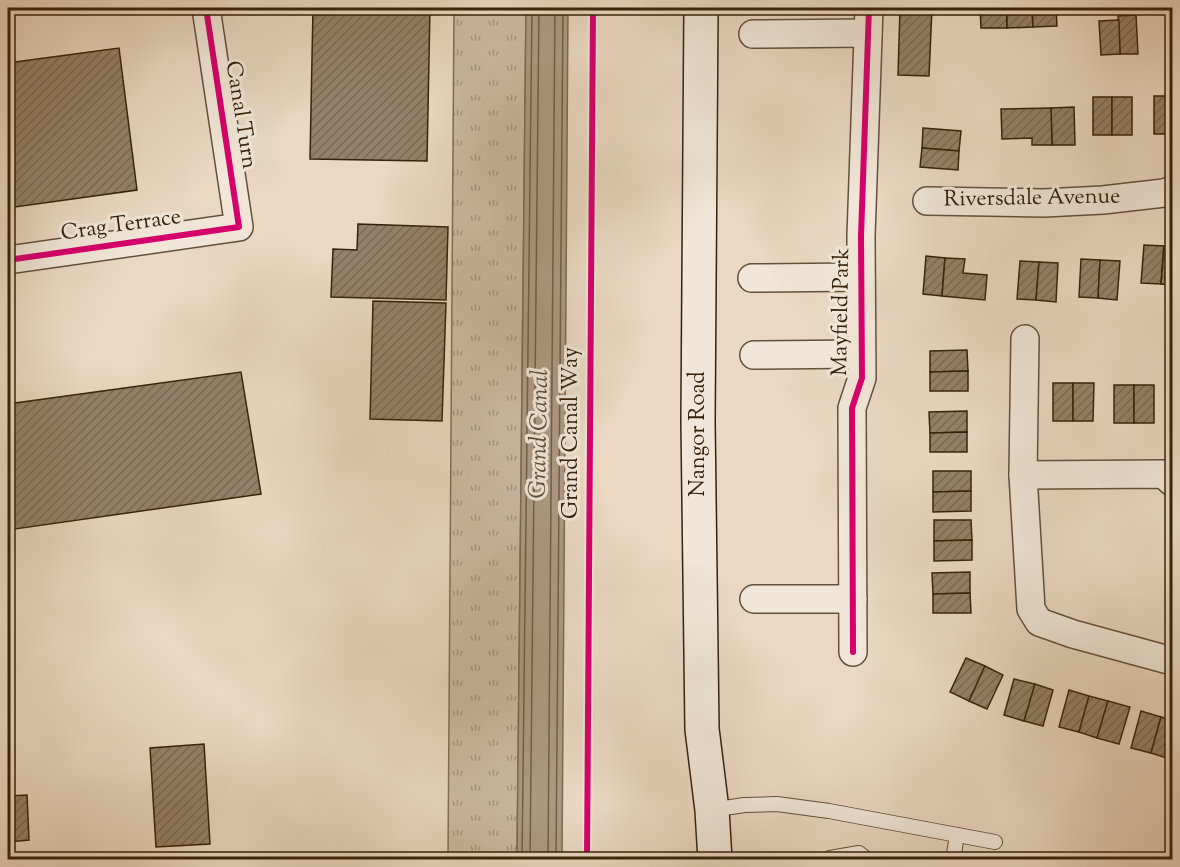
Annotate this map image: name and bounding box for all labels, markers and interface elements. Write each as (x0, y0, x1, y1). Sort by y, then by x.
street label: Canal Turn (216, 59, 264, 171)
street label: Riversdale Avenue (943, 181, 1121, 217)
street label: Crag Terrace (59, 202, 183, 250)
street label: Mayfield Park (825, 248, 859, 376)
street label: Grand Canal Way (556, 347, 588, 519)
water label: Grand Canal (522, 369, 558, 499)
street label: Nangor Road (683, 371, 715, 497)

